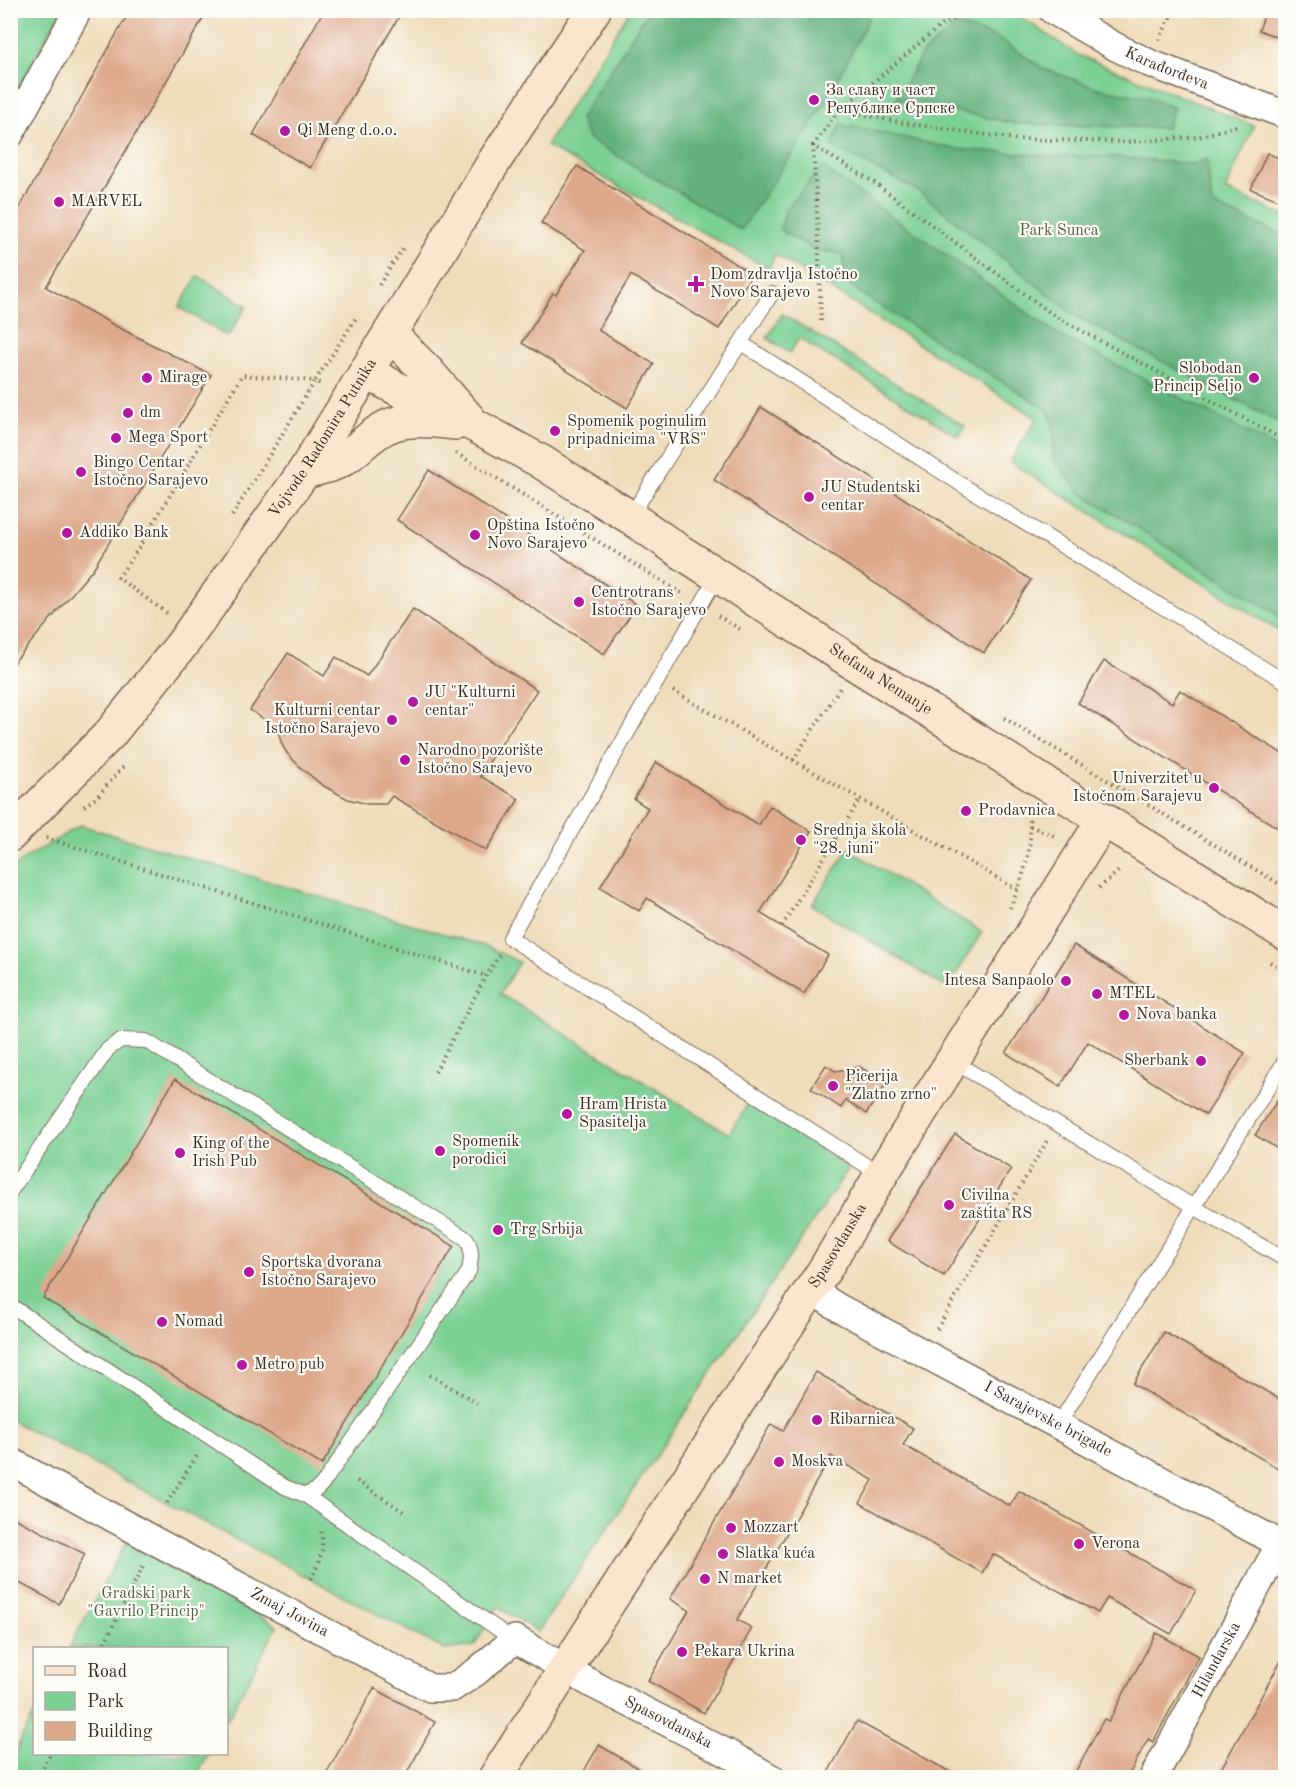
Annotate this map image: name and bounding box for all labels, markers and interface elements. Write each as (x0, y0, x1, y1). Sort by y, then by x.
street label: Karađorđeva (1122, 44, 1211, 93)
place label: За славу и част Републике Српске (826, 83, 955, 117)
marker: За славу и част Републике Српске (807, 93, 821, 107)
place label: Qi Meng d.o.o. (297, 123, 397, 139)
marker: Qi Meng d.o.o. (278, 124, 292, 138)
place label: MARVEL (71, 194, 142, 210)
marker: MARVEL (52, 195, 66, 209)
park label: Park Sunca (1019, 223, 1099, 239)
place label: Dom zdravlja Istočno Novo Sarajevo (710, 267, 858, 301)
marker: Dom zdravlja Istočno Novo Sarajevo (687, 275, 705, 293)
street label: Vojvode Radomira Putnika (266, 356, 380, 521)
place label: Slobodan Princip Seljo (1153, 361, 1242, 395)
place label: Mirage (159, 370, 207, 386)
marker: Mirage (140, 371, 154, 385)
marker: Slobodan Princip Seljo (1247, 371, 1261, 385)
place label: dm (140, 405, 161, 421)
marker: dm (121, 406, 135, 420)
place label: Spomenik poginulim pripadnicima "VRS" (567, 414, 707, 448)
marker: Spomenik poginulim pripadnicima "VRS" (548, 424, 562, 438)
place label: Mega Sport (128, 430, 208, 446)
marker: Mega Sport (109, 431, 123, 445)
place label: Bingo Centar Istočno Sarajevo (93, 455, 208, 489)
marker: Bingo Centar Istočno Sarajevo (74, 465, 88, 479)
place label: JU Studentski centar (821, 480, 920, 514)
marker: JU Studentski centar (802, 490, 816, 504)
place label: Opština Istočno Novo Sarajevo (487, 518, 595, 552)
place label: Addiko Bank (79, 525, 169, 541)
marker: Addiko Bank (60, 526, 74, 540)
marker: Opština Istočno Novo Sarajevo (468, 528, 482, 542)
place label: Centrotrans Istočno Sarajevo (591, 585, 706, 619)
marker: Centrotrans Istočno Sarajevo (572, 595, 586, 609)
street label: Stefana Nemanje (826, 641, 935, 718)
place label: JU "Kulturni centar" (425, 685, 516, 719)
marker: JU "Kulturni centar" (406, 695, 420, 709)
place label: Kulturni centar Istočno Sarajevo (265, 703, 380, 737)
marker: Kulturni centar Istočno Sarajevo (385, 713, 399, 727)
place label: Narodno pozorište Istočno Sarajevo (417, 743, 543, 777)
marker: Narodno pozorište Istočno Sarajevo (398, 753, 412, 767)
place label: Univerzitet u Istočnom Sarajevu (1073, 771, 1202, 805)
marker: Univerzitet u Istočnom Sarajevu (1207, 781, 1221, 795)
place label: Prodavnica (978, 803, 1056, 819)
marker: Prodavnica (959, 804, 973, 818)
place label: Srednja škola "28. juni" (813, 823, 907, 857)
marker: Srednja škola "28. juni" (794, 833, 808, 847)
place label: Intesa Sanpaolo (944, 973, 1054, 989)
marker: Intesa Sanpaolo (1059, 974, 1073, 988)
place label: MTEL (1109, 986, 1156, 1002)
marker: MTEL (1090, 987, 1104, 1001)
place label: Nova banka (1136, 1007, 1217, 1023)
marker: Nova banka (1117, 1008, 1131, 1022)
place label: Sberbank (1124, 1053, 1189, 1069)
marker: Sberbank (1194, 1054, 1208, 1068)
place label: Picerija "Zlatno zrno" (845, 1069, 937, 1103)
marker: Picerija "Zlatno zrno" (826, 1079, 840, 1093)
place label: Hram Hrista Spasitelja (579, 1097, 667, 1131)
marker: Hram Hrista Spasitelja (560, 1107, 574, 1121)
place label: Spomenik porodici (452, 1134, 520, 1168)
place label: King of the Irish Pub (192, 1136, 270, 1170)
marker: Spomenik porodici (433, 1144, 447, 1158)
marker: King of the Irish Pub (173, 1146, 187, 1160)
place label: Civilna zaštita RS (961, 1188, 1032, 1222)
marker: Civilna zaštita RS (942, 1198, 956, 1212)
street label: Spasovdanska (806, 1201, 870, 1291)
place label: Trg Srbija (510, 1222, 583, 1238)
marker: Trg Srbija (491, 1223, 505, 1237)
place label: Sportska dvorana Istočno Sarajevo (261, 1255, 382, 1289)
marker: Sportska dvorana Istočno Sarajevo (242, 1265, 256, 1279)
place label: Nomad (174, 1314, 223, 1330)
marker: Nomad (155, 1315, 169, 1329)
place label: Metro pub (254, 1357, 324, 1373)
marker: Metro pub (235, 1358, 249, 1372)
street label: I Sarajevske brigade (981, 1379, 1114, 1460)
place label: Ribarnica (829, 1412, 895, 1428)
marker: Ribarnica (810, 1413, 824, 1427)
place label: Moskva (791, 1454, 844, 1470)
marker: Moskva (772, 1455, 786, 1469)
place label: Mozzart (743, 1520, 799, 1536)
marker: Mozzart (724, 1521, 738, 1535)
place label: Verona (1091, 1536, 1140, 1552)
marker: Verona (1072, 1537, 1086, 1551)
place label: Slatka kuća (735, 1546, 815, 1562)
marker: Slatka kuća (716, 1547, 730, 1561)
place label: N market (717, 1571, 783, 1587)
marker: N market (698, 1572, 712, 1586)
park label: Gradski park "Gavrilo Princip" (87, 1586, 205, 1620)
street label: Zmaj Jovina (248, 1586, 331, 1640)
street label: Hilandarska (1190, 1619, 1244, 1701)
place label: Pekara Ukrina (694, 1644, 795, 1660)
marker: Pekara Ukrina (675, 1645, 689, 1659)
legend (33, 1647, 228, 1755)
text: Road (87, 1663, 127, 1681)
text: Park (87, 1693, 124, 1711)
street label: Spasovdanska (622, 1694, 715, 1752)
text: Building (87, 1723, 153, 1741)

